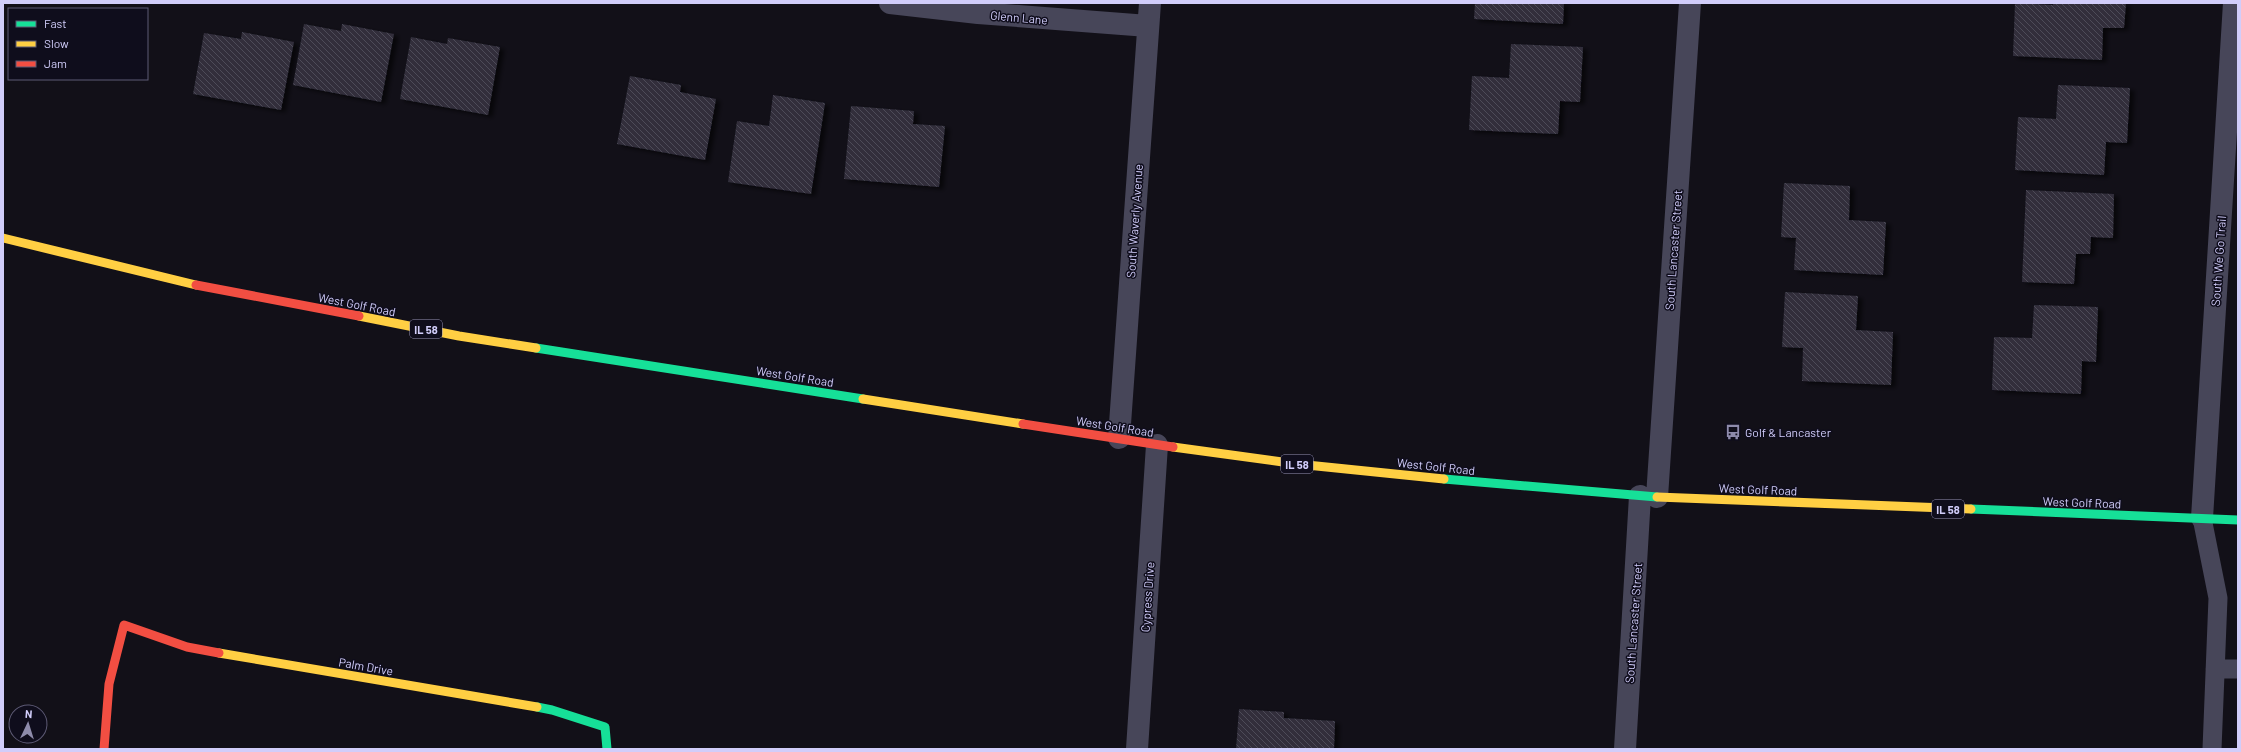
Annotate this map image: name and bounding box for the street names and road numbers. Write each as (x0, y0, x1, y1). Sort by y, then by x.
street label: Glenn Lane (990, 8, 1048, 26)
street label: South Waverly Avenue (1123, 163, 1145, 279)
street label: South Lancaster Street (1662, 189, 1684, 311)
street label: South We Go Trail (2208, 215, 2228, 307)
street label: West Golf Road (317, 290, 397, 318)
road number: IL 58 (410, 320, 442, 338)
street label: West Golf Road (755, 363, 835, 389)
street label: West Golf Road (1075, 413, 1155, 439)
road number: IL 58 (1281, 455, 1313, 473)
street label: West Golf Road (1396, 455, 1476, 477)
street label: West Golf Road (1718, 481, 1798, 497)
street label: West Golf Road (2042, 494, 2122, 510)
road number: IL 58 (1932, 500, 1964, 518)
street label: Cypress Drive (1138, 561, 1156, 633)
street label: South Lancaster Street (1622, 562, 1644, 684)
street label: Palm Drive (338, 654, 394, 678)

